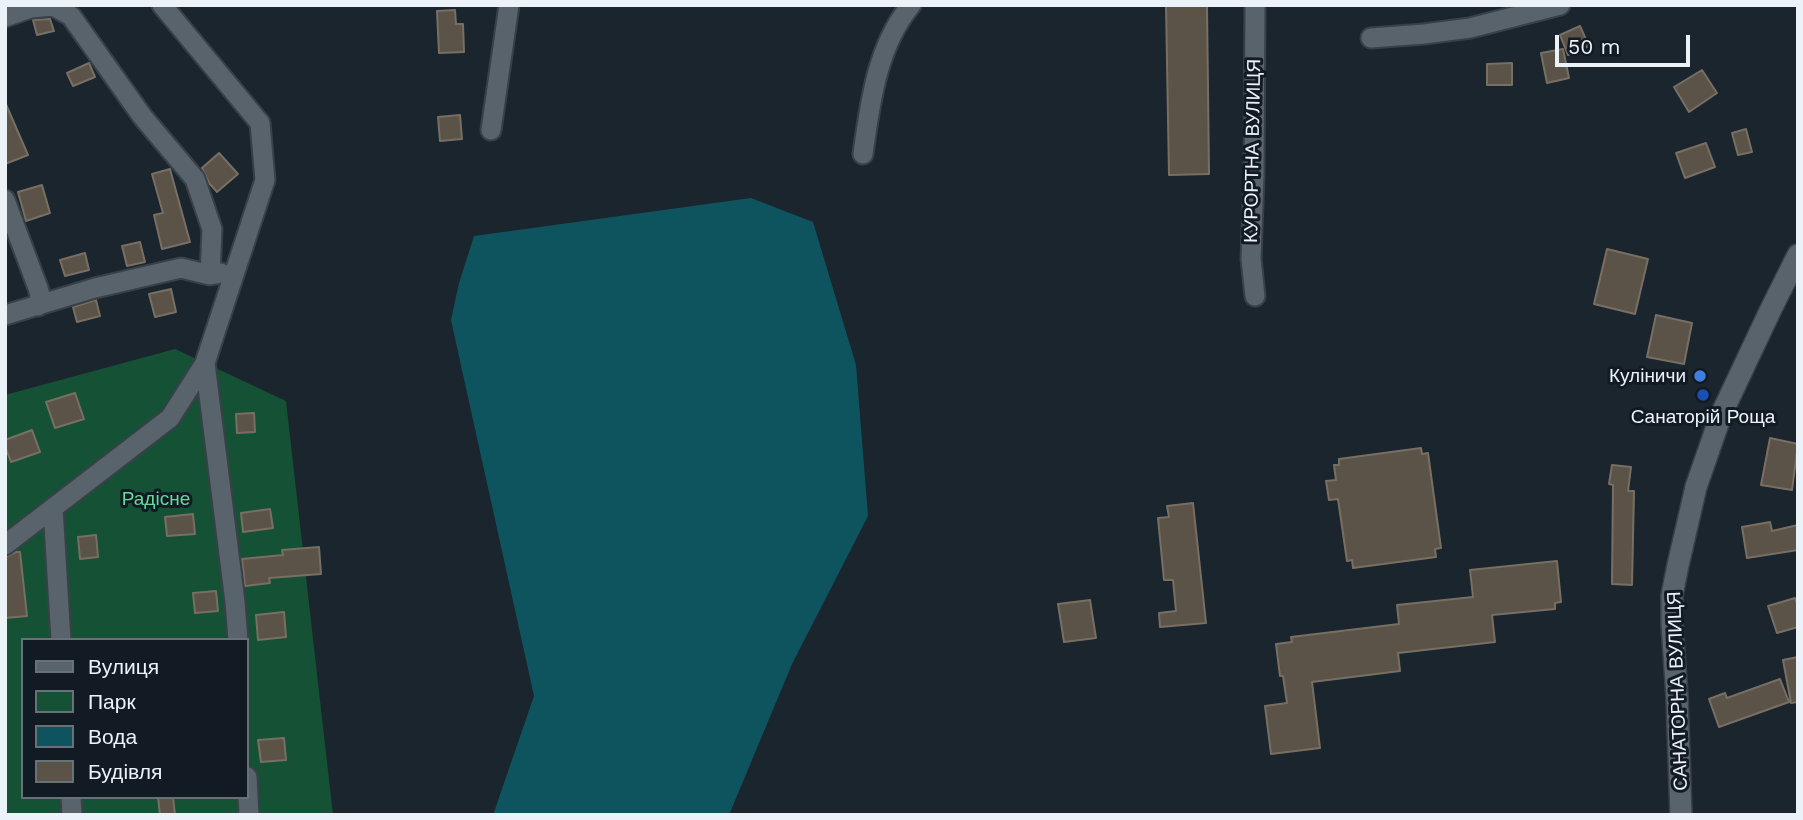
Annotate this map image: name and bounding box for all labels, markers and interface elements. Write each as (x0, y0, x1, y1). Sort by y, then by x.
scale bar (1558, 21, 1693, 65)
text: 50 m (1568, 34, 1620, 59)
street label: КУРОРТНА ВУЛИЦЯ (1240, 59, 1266, 243)
place label: Куліничи (1609, 365, 1686, 387)
marker: Куліничи (1692, 368, 1708, 384)
marker: Санаторій Роща (1695, 387, 1711, 403)
place label: Санаторій Роща (1631, 406, 1775, 428)
park label: Радісне (122, 488, 190, 510)
street label: САНАТОРНА ВУЛИЦЯ (1663, 591, 1693, 791)
legend (21, 638, 248, 799)
text: Вулиця (88, 654, 159, 679)
text: Парк (88, 689, 136, 714)
text: Вода (88, 724, 137, 749)
text: Будівля (88, 759, 162, 784)

